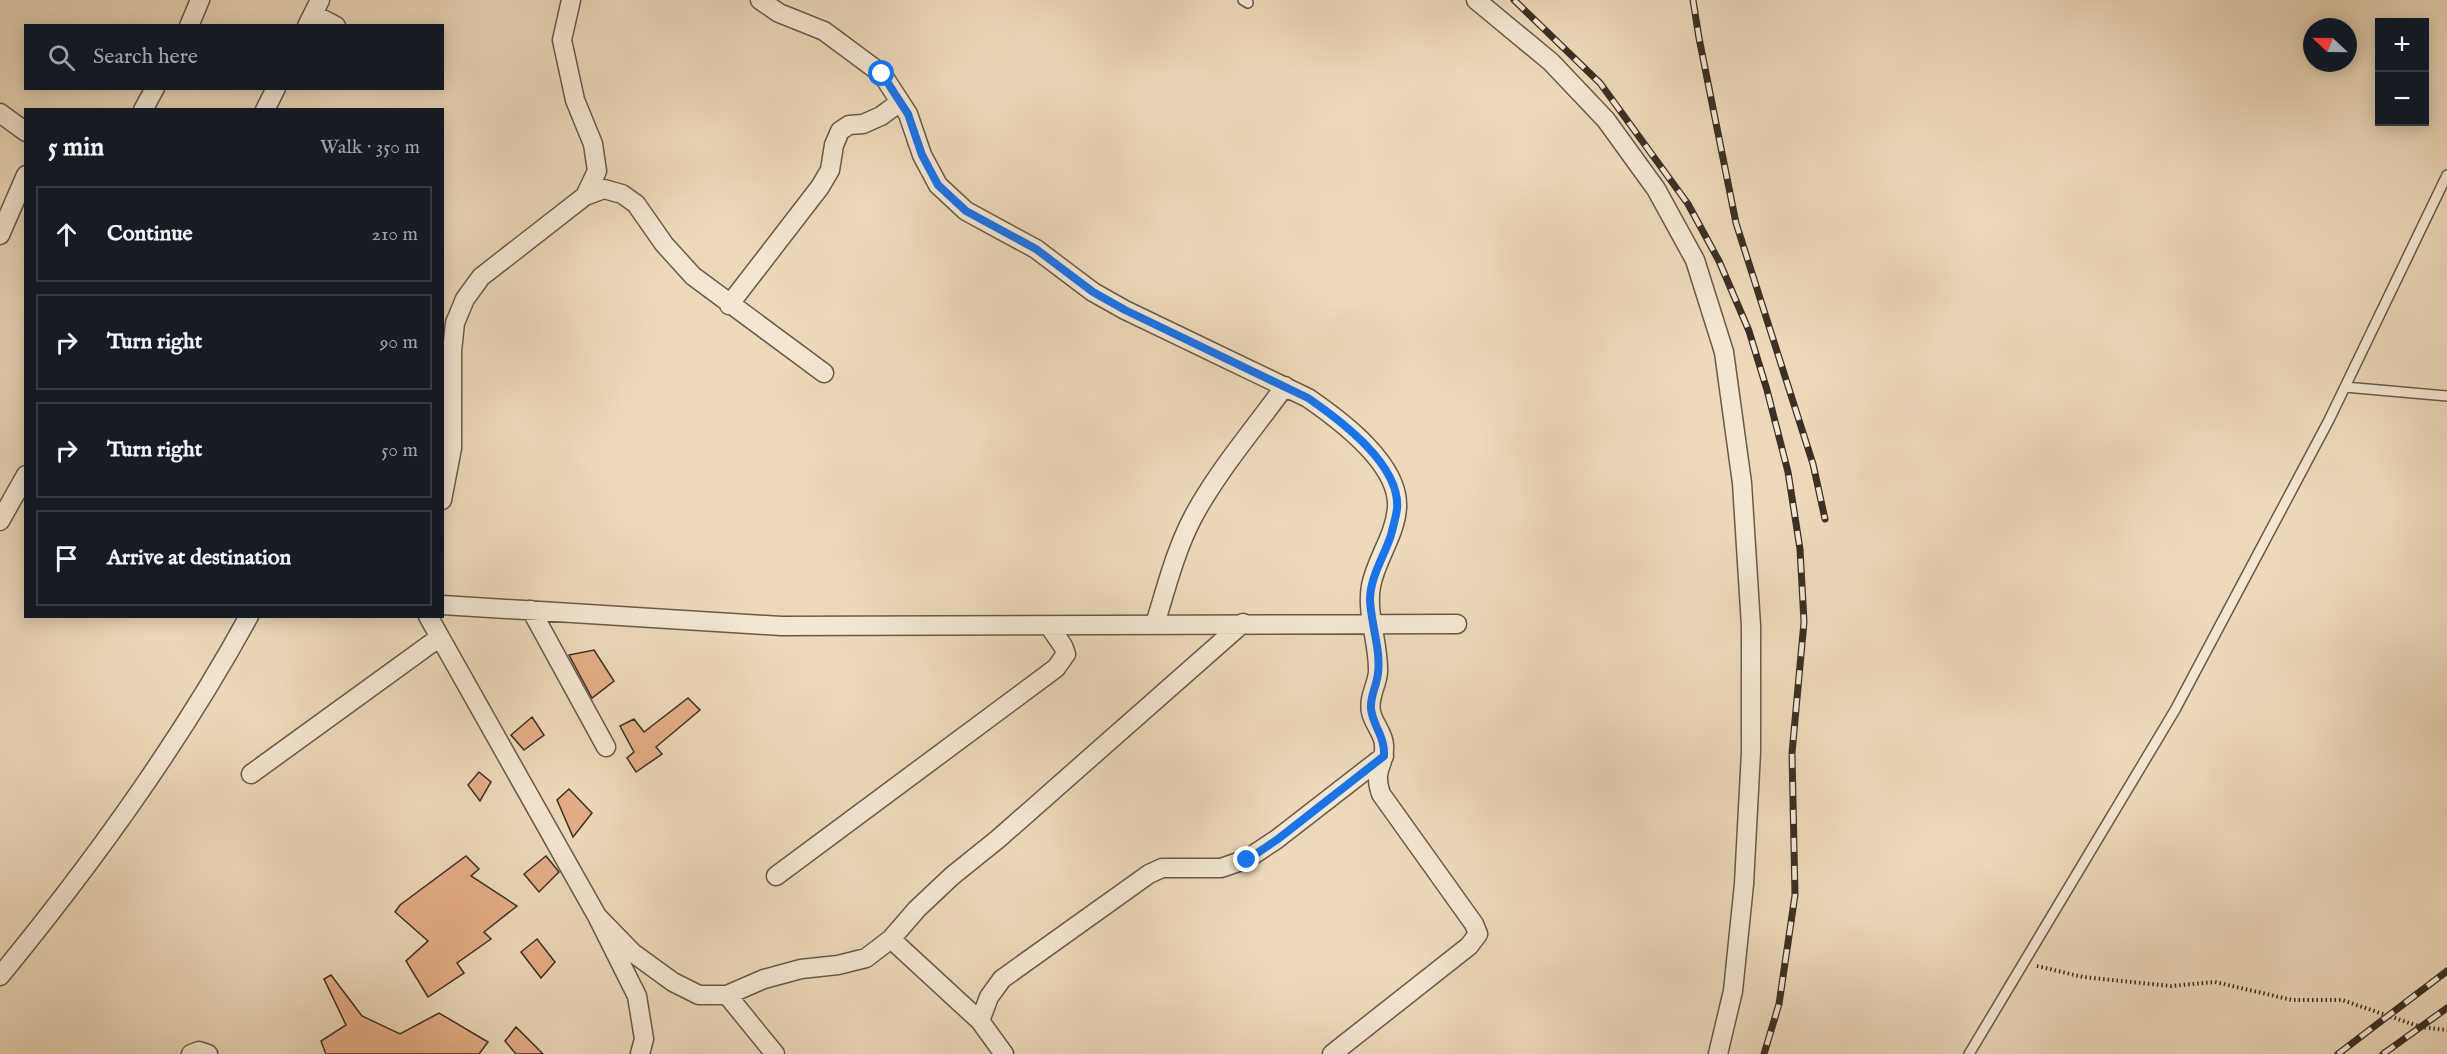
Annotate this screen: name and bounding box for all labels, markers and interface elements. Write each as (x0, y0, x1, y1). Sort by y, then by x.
north arrow (2303, 18, 2357, 72)
map controls (2375, 18, 2429, 126)
button: + (2375, 18, 2429, 72)
search box (24, 24, 444, 90)
icon: search (45, 41, 78, 74)
text: Search here (93, 43, 198, 71)
route start (868, 60, 894, 86)
button: − (2375, 72, 2429, 126)
text: 5 min (48, 131, 104, 164)
text: Walk · 350 m (320, 135, 420, 160)
icon: ahead (50, 218, 83, 251)
text: Continue (107, 220, 193, 248)
text: 210 m (372, 222, 418, 247)
icon: right (50, 326, 83, 359)
text: Turn right (107, 328, 202, 356)
text: 90 m (380, 330, 418, 355)
icon: right (50, 434, 83, 467)
text: Turn right (107, 436, 202, 464)
text: 50 m (381, 438, 418, 463)
icon: arrive (50, 542, 83, 575)
text: Arrive at destination (107, 544, 291, 572)
route end (1233, 846, 1259, 872)

